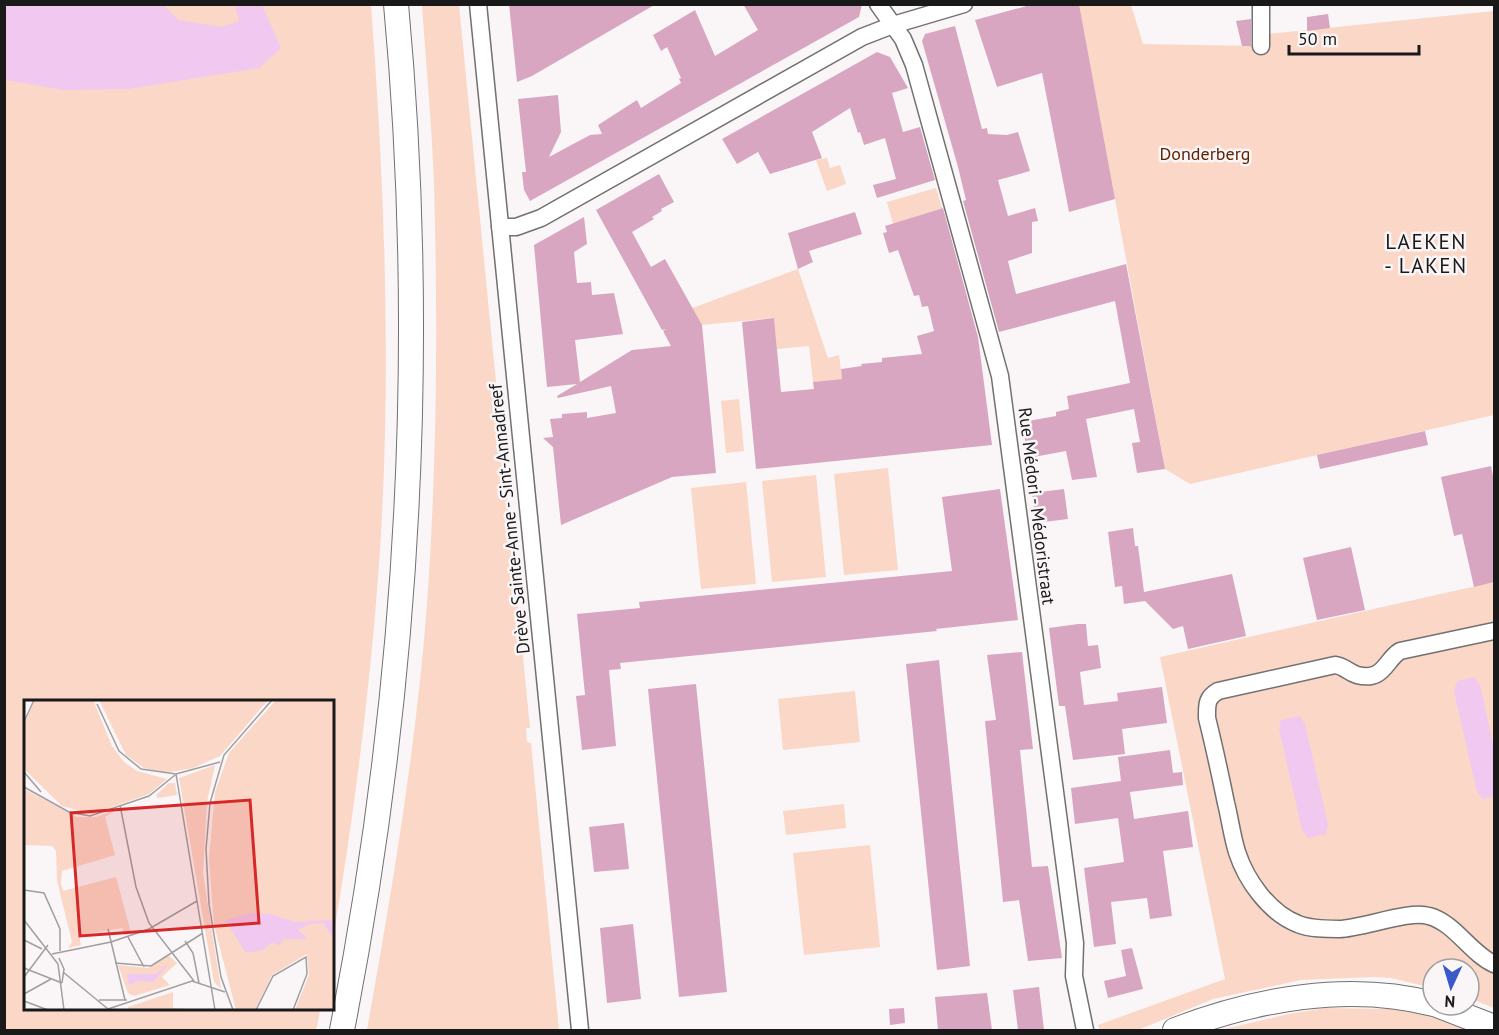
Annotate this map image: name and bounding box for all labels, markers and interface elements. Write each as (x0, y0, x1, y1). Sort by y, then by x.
scale bar (1289, 18, 1420, 56)
text: 50 m (1298, 27, 1337, 50)
park label: Donderberg (1160, 142, 1250, 165)
district label: LAEKEN - LAKEN (1384, 228, 1468, 279)
street label: Drève Sainte-Anne - Sint-Annadreef (483, 382, 535, 655)
street label: Rue Médori - Médoristraat (1013, 406, 1061, 606)
inset map (24, 700, 334, 1011)
north arrow (1421, 957, 1481, 1017)
text: N (1444, 992, 1456, 1012)

